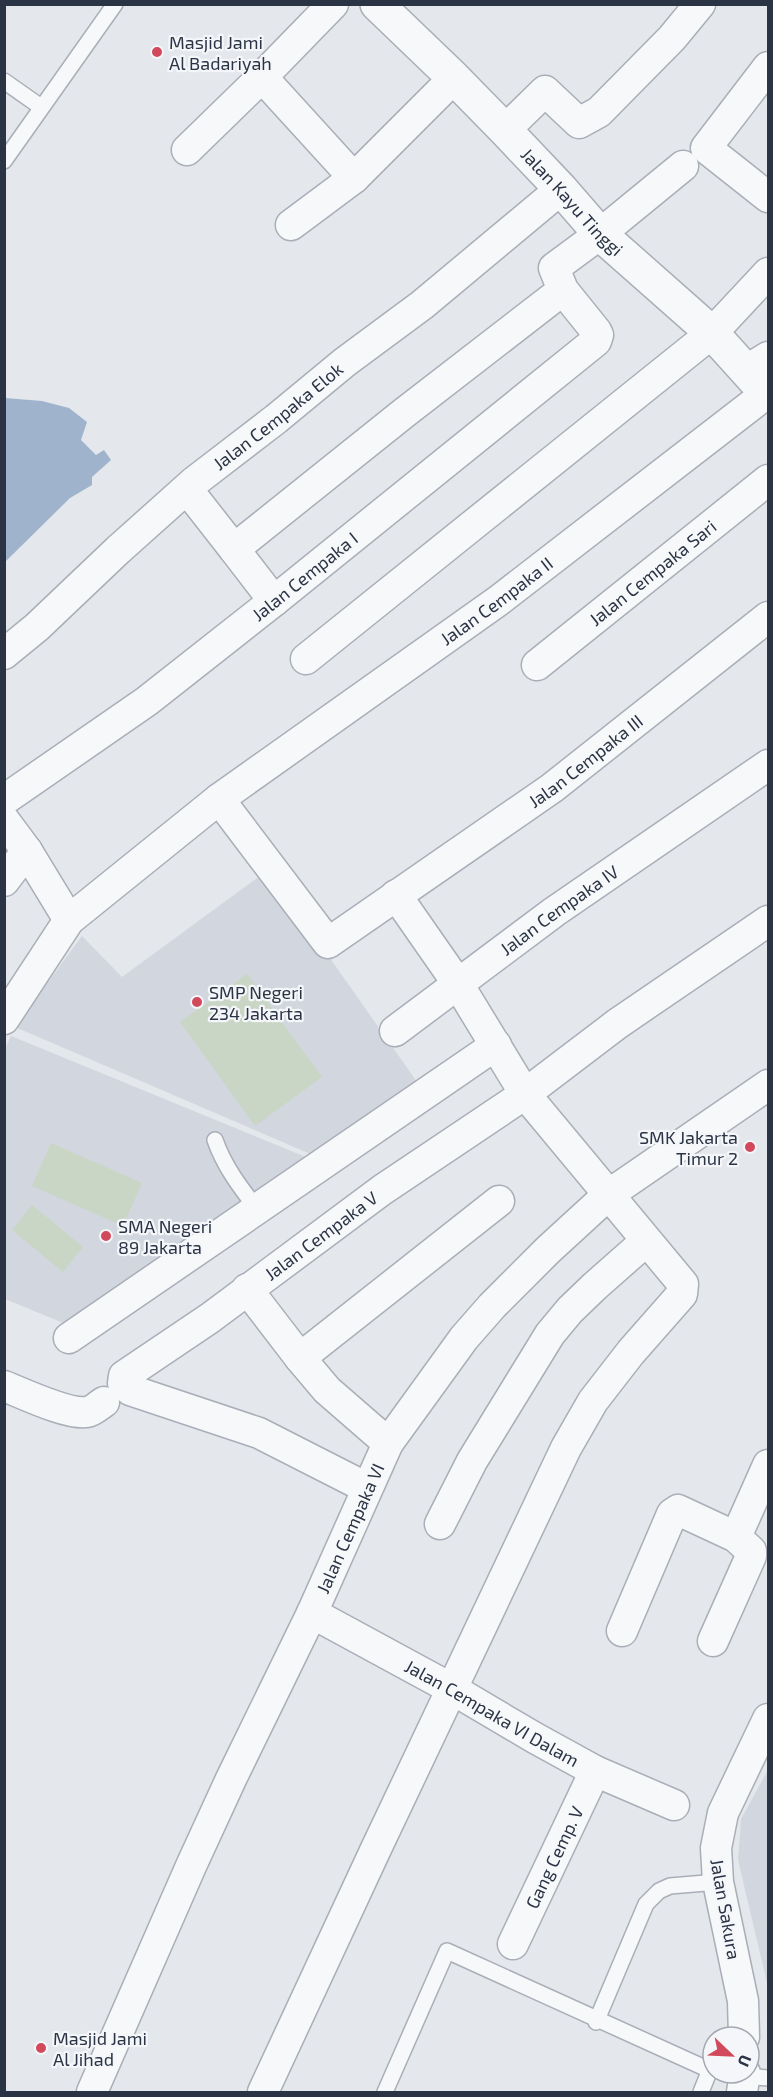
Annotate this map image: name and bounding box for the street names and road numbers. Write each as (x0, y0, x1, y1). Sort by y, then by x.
street label: Jalan Kayu Tinggi (517, 143, 628, 260)
street label: Jalan Cempaka Elok (209, 358, 347, 474)
street label: Jalan Cempaka Sari (585, 515, 721, 630)
street label: Jalan Cempaka I (247, 527, 362, 625)
street label: Jalan Cempaka II (436, 552, 557, 650)
street label: Jalan Cempaka III (524, 710, 647, 812)
street label: Jalan Cempaka IV (495, 860, 623, 960)
street label: Jalan Cempaka V (260, 1186, 382, 1285)
street label: Jalan Cempaka VI (311, 1460, 389, 1597)
street label: Jalan Cempaka VI Dalam (401, 1655, 583, 1771)
street label: Gang Cemp. V (520, 1803, 588, 1912)
street label: Jalan Sakura (706, 1857, 746, 1961)

